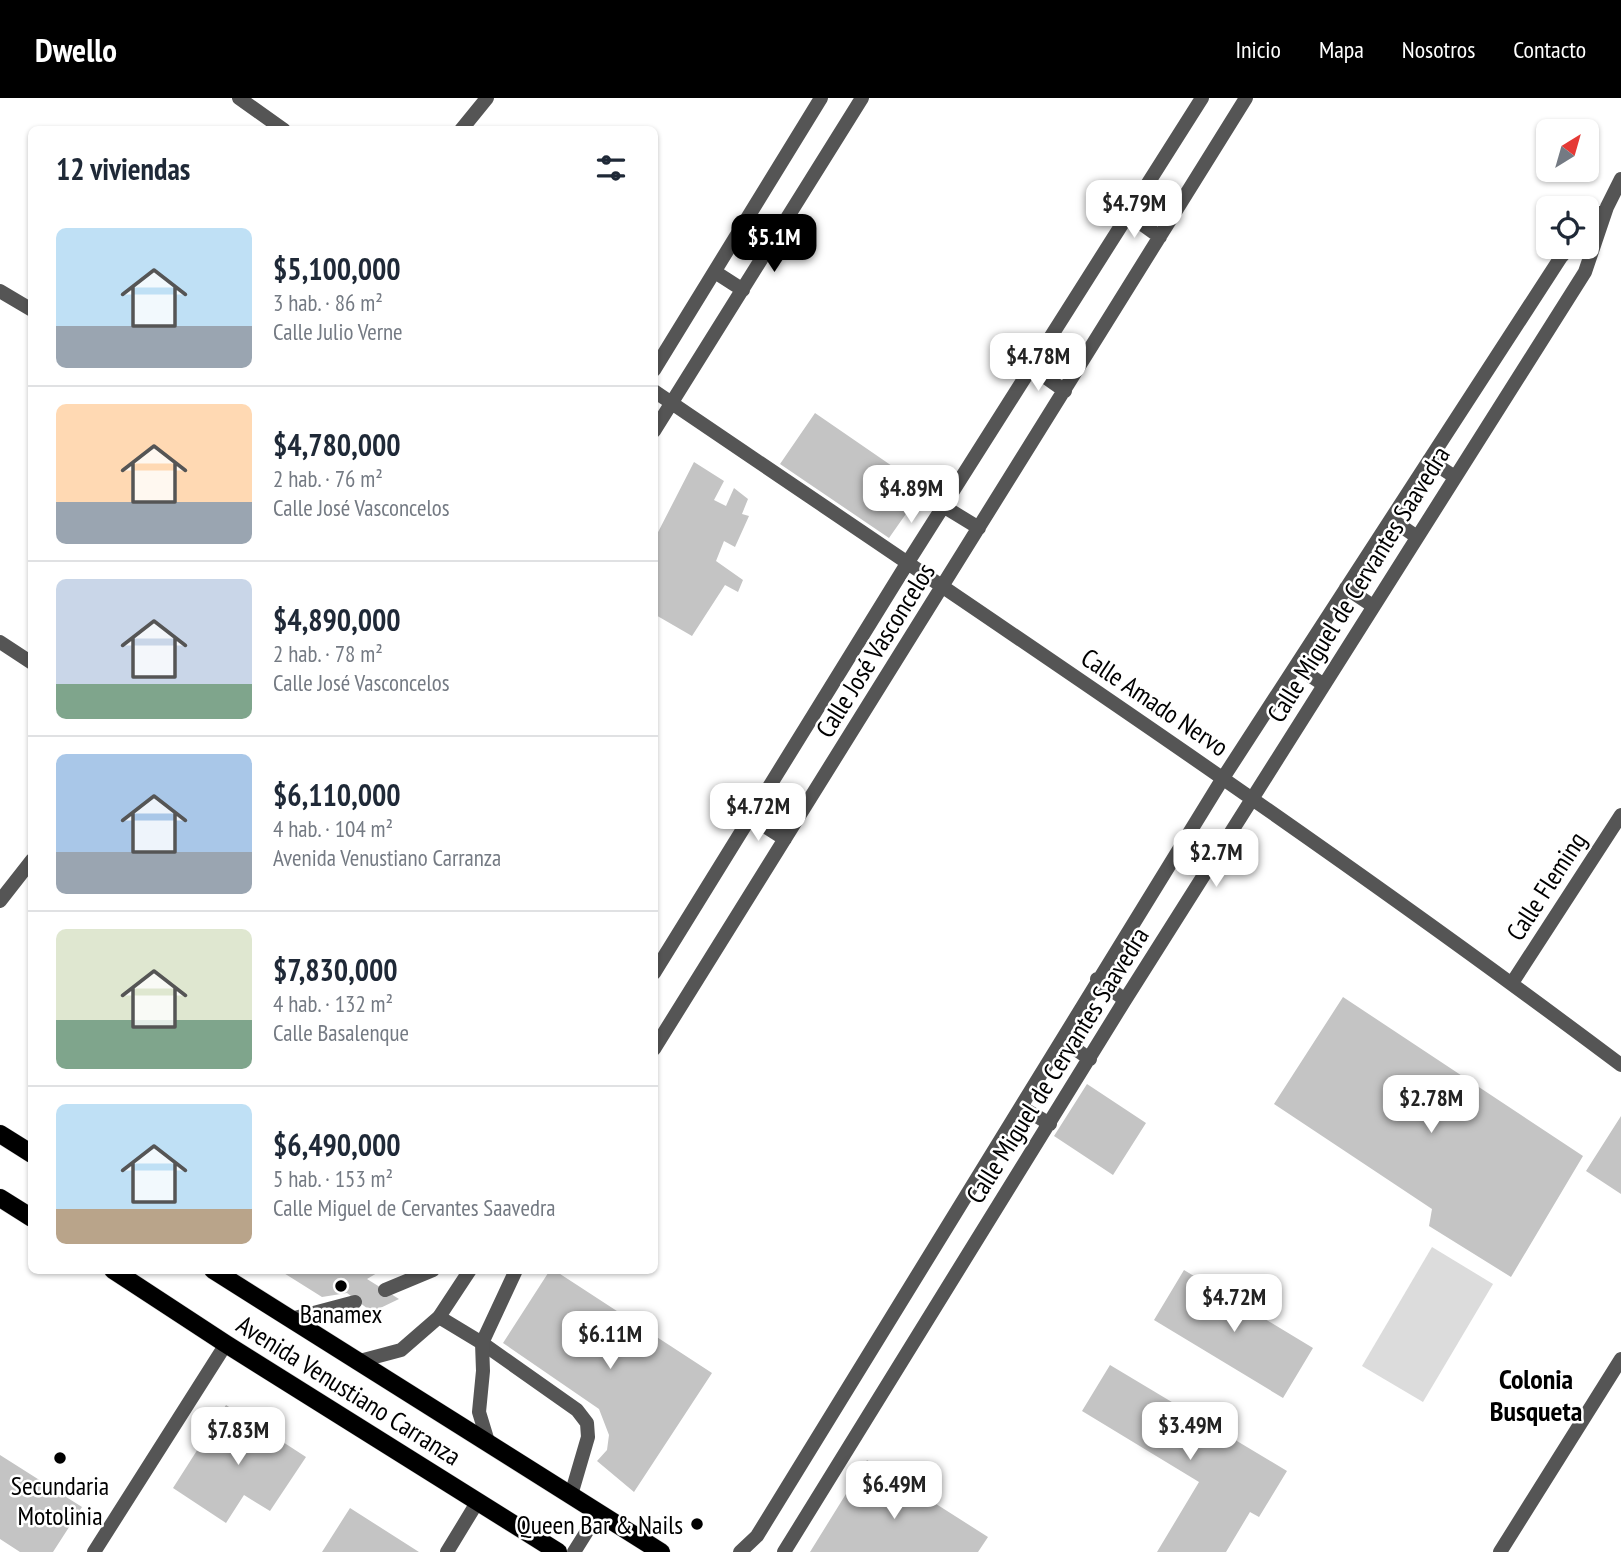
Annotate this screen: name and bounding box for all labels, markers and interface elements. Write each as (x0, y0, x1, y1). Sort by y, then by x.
text: Dwello (35, 28, 117, 71)
text: Inicio (1235, 34, 1281, 65)
text: Mapa (1319, 34, 1364, 65)
text: Nosotros (1402, 34, 1475, 65)
text: Contacto (1513, 34, 1586, 65)
north arrow (1536, 119, 1600, 182)
map controls (1536, 119, 1599, 259)
text: 12 viviendas (56, 149, 190, 188)
icon: filters (592, 149, 630, 187)
pin: $4.79M (1077, 180, 1191, 240)
text: $4.79M (1102, 188, 1166, 217)
button: locate (1536, 196, 1599, 259)
pin: $5.1M (725, 214, 823, 274)
text: $5.1M (747, 222, 801, 251)
text: $5,100,000 (273, 249, 401, 288)
icon: home (112, 256, 196, 340)
text: 3 hab. · 86 m² (273, 288, 383, 317)
text: Calle Julio Verne (273, 317, 403, 346)
pin: $4.78M (981, 334, 1095, 393)
text: $4.78M (1006, 341, 1070, 370)
text: $4,780,000 (273, 425, 401, 464)
icon: home (112, 432, 196, 516)
street label: Calle Miguel de Cervantes Saavedra (1259, 440, 1457, 728)
text: 2 hab. · 76 m² (273, 464, 383, 493)
pin: $4.89M (854, 466, 968, 525)
text: $4.89M (879, 473, 943, 502)
text: Calle José Vasconcelos (273, 493, 449, 522)
street label: Calle José Vasconcelos (808, 557, 942, 743)
text: $4,890,000 (273, 600, 401, 639)
icon: home (112, 607, 196, 691)
text: 2 hab. · 78 m² (273, 639, 383, 668)
street label: Calle Amado Nervo (1075, 641, 1235, 763)
text: Calle José Vasconcelos (273, 668, 449, 697)
text: $6,110,000 (273, 775, 401, 814)
icon: home (112, 782, 196, 866)
pin: $4.72M (701, 784, 815, 843)
text: $4.72M (726, 791, 790, 820)
text: 4 hab. · 104 m² (273, 814, 393, 843)
street label: Calle Fleming (1499, 825, 1593, 947)
pin: $2.7M (1167, 830, 1265, 889)
text: $2.7M (1189, 837, 1243, 866)
text: Avenida Venustiano Carranza (273, 843, 501, 872)
street label: Calle Miguel de Cervantes Saavedra (958, 921, 1156, 1209)
text: $7,830,000 (273, 950, 398, 989)
icon: home (112, 957, 196, 1041)
text: 4 hab. · 132 m² (273, 989, 393, 1018)
text: Calle Basalenque (273, 1018, 409, 1047)
pin: $2.78M (1374, 1076, 1488, 1135)
text: $2.78M (1399, 1083, 1463, 1112)
text: $6,490,000 (273, 1125, 401, 1164)
icon: home (112, 1132, 196, 1216)
text: 5 hab. · 153 m² (273, 1164, 393, 1193)
text: Calle Miguel de Cervantes Saavedra (273, 1193, 556, 1222)
pin: $4.72M (1177, 1274, 1291, 1334)
marker: Banamex (333, 1278, 349, 1294)
text: $4.72M (1202, 1282, 1266, 1311)
place label: Banamex (300, 1297, 382, 1330)
street label: Avenida Venustiano Carranza (231, 1308, 467, 1472)
pin: $6.11M (553, 1312, 667, 1371)
text: $6.11M (578, 1319, 642, 1348)
district label: Colonia Busqueta (1490, 1360, 1582, 1429)
pin: $3.49M (1133, 1402, 1247, 1462)
pin: $7.83M (181, 1408, 295, 1467)
text: $3.49M (1158, 1410, 1222, 1439)
text: $7.83M (207, 1415, 269, 1444)
marker: Secundaria Motolinia (52, 1450, 68, 1466)
pin: $6.49M (837, 1462, 951, 1521)
place label: Secundaria Motolinia (11, 1469, 109, 1532)
text: $6.49M (862, 1469, 926, 1498)
place label: Queen Bar & Nails (517, 1508, 683, 1541)
marker: Queen Bar & Nails (689, 1516, 705, 1532)

